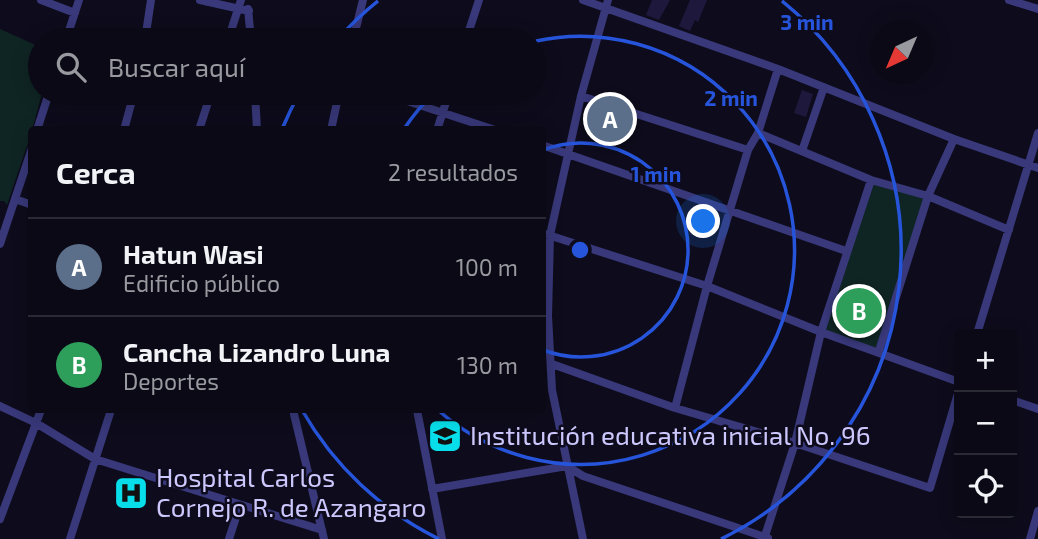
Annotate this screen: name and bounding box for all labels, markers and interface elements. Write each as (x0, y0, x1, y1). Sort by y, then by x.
text: 3 min (780, 9, 834, 34)
north arrow (870, 21, 933, 84)
search box (28, 28, 546, 105)
icon: search (52, 48, 90, 86)
text: Buscar aquí (108, 51, 245, 82)
text: 2 min (704, 85, 758, 110)
pin: A (587, 93, 633, 145)
text: Cerca (56, 154, 136, 190)
text: 2 resultados (388, 158, 518, 186)
text: 1 min (631, 161, 681, 186)
your location (686, 204, 720, 238)
text: Hatun Wasi (123, 238, 264, 269)
centre of rings (568, 238, 592, 262)
text: A (71, 253, 87, 281)
text: 100 m (456, 253, 518, 281)
text: Edificio público (123, 269, 280, 297)
pin: B (836, 285, 882, 337)
map controls (954, 329, 1017, 518)
button: + (954, 329, 1017, 392)
text: Cancha Lizandro Luna (123, 336, 390, 367)
text: B (72, 351, 86, 379)
text: 130 m (457, 351, 518, 379)
text: Deportes (123, 367, 219, 395)
button: − (954, 392, 1017, 455)
school or university icon: Institución educativa inicial No. 96 (426, 417, 464, 455)
place label: Institución educativa inicial No. 96 (470, 419, 871, 450)
button: locate (954, 455, 1017, 518)
place label: Hospital Carlos Cornejo R. de Azangaro (156, 461, 426, 522)
hospital icon: Hospital Carlos Cornejo R. de Azangaro (112, 474, 150, 512)

